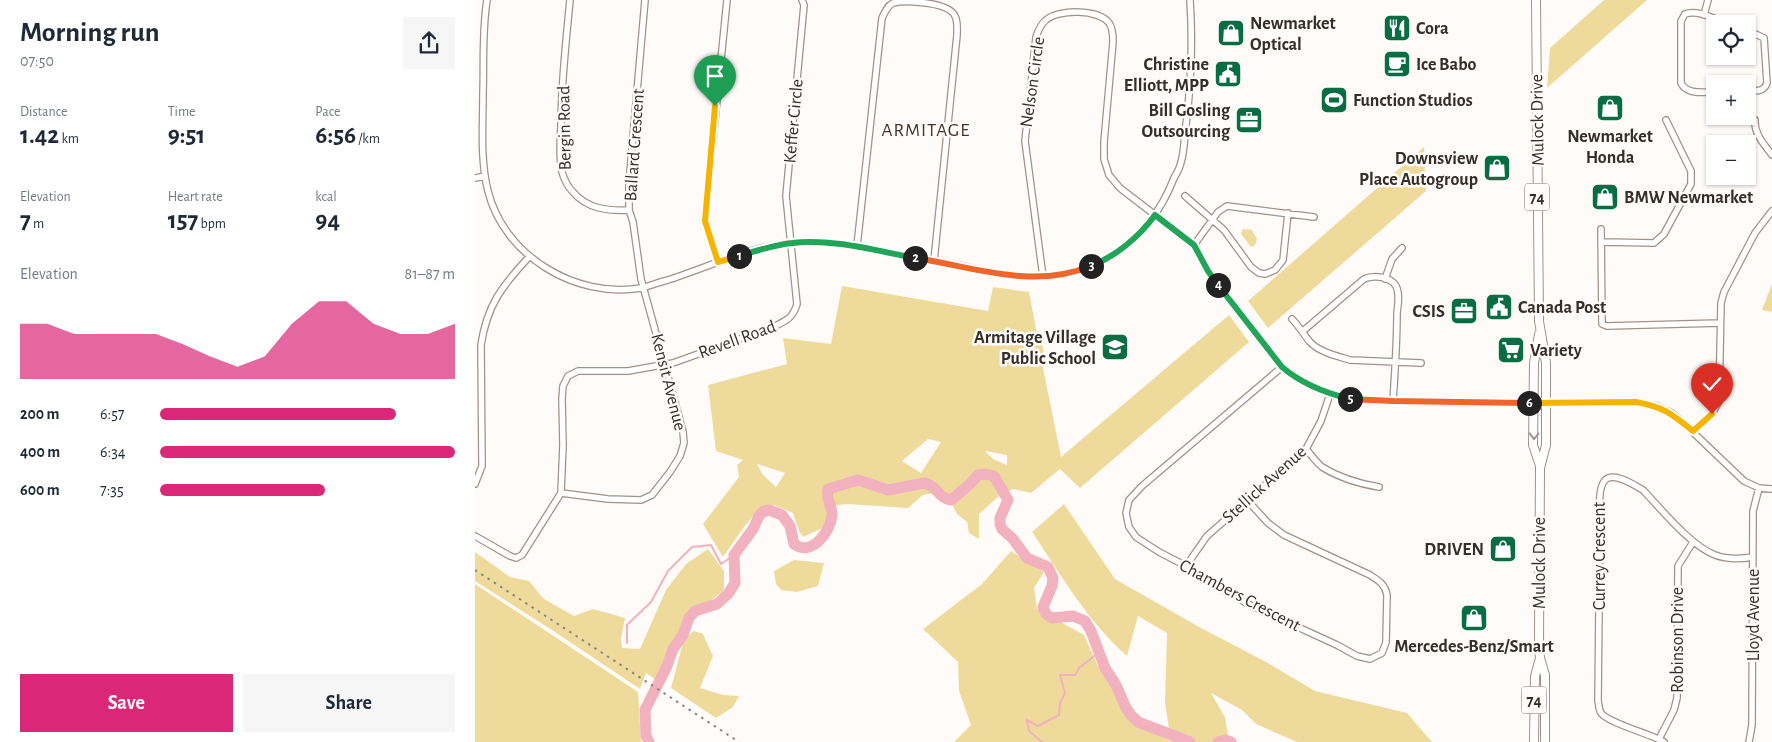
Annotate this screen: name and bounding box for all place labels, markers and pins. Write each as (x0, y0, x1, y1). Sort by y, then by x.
restaurant icon: Cora (1382, 13, 1412, 43)
place label: Newmarket Optical (1250, 15, 1336, 54)
shop icon: Newmarket Optical (1216, 18, 1246, 48)
place label: Cora (1416, 20, 1449, 38)
cafe icon: Ice Babo (1382, 49, 1412, 79)
pin (694, 55, 736, 106)
place label: Christine Elliott, MPP (1124, 56, 1209, 95)
place label: Ice Babo (1416, 56, 1477, 74)
public building icon: Christine Elliott, MPP (1213, 59, 1243, 89)
sports icon: Function Studios (1319, 85, 1349, 115)
place label: Function Studios (1353, 92, 1473, 110)
shop icon: Newmarket Honda (1595, 93, 1625, 123)
place label: Bill Gosling Outsourcing (1141, 102, 1231, 141)
office icon: Bill Gosling Outsourcing (1234, 105, 1264, 135)
place label: Newmarket Honda (1567, 128, 1653, 167)
place label: Downsview Place Autogroup (1359, 150, 1478, 189)
shop icon: Downsview Place Autogroup (1482, 153, 1512, 183)
shop icon: BMW Newmarket (1590, 182, 1620, 212)
place label: BMW Newmarket (1624, 189, 1753, 207)
pin: 1 (727, 244, 751, 268)
pin: 2 (903, 246, 927, 270)
pin: 3 (1079, 254, 1103, 278)
pin: 4 (1205, 272, 1231, 298)
public building icon: Canada Post (1484, 292, 1514, 322)
office icon: CSIS (1449, 296, 1479, 326)
place label: Canada Post (1518, 299, 1606, 317)
place label: CSIS (1412, 303, 1445, 321)
place label: Armitage Village Public School (974, 329, 1096, 368)
school or university icon: Armitage Village Public School (1100, 332, 1130, 362)
supermarket icon: Variety (1496, 335, 1526, 365)
place label: Variety (1530, 342, 1583, 360)
pin (1691, 363, 1733, 414)
pin: 5 (1337, 386, 1363, 412)
pin: 6 (1517, 390, 1541, 416)
shop icon: DRIVEN (1488, 534, 1518, 564)
place label: DRIVEN (1424, 541, 1484, 559)
shop icon: Mercedes-Benz/Smart (1459, 603, 1489, 633)
place label: Mercedes-Benz/Smart (1394, 638, 1554, 656)

